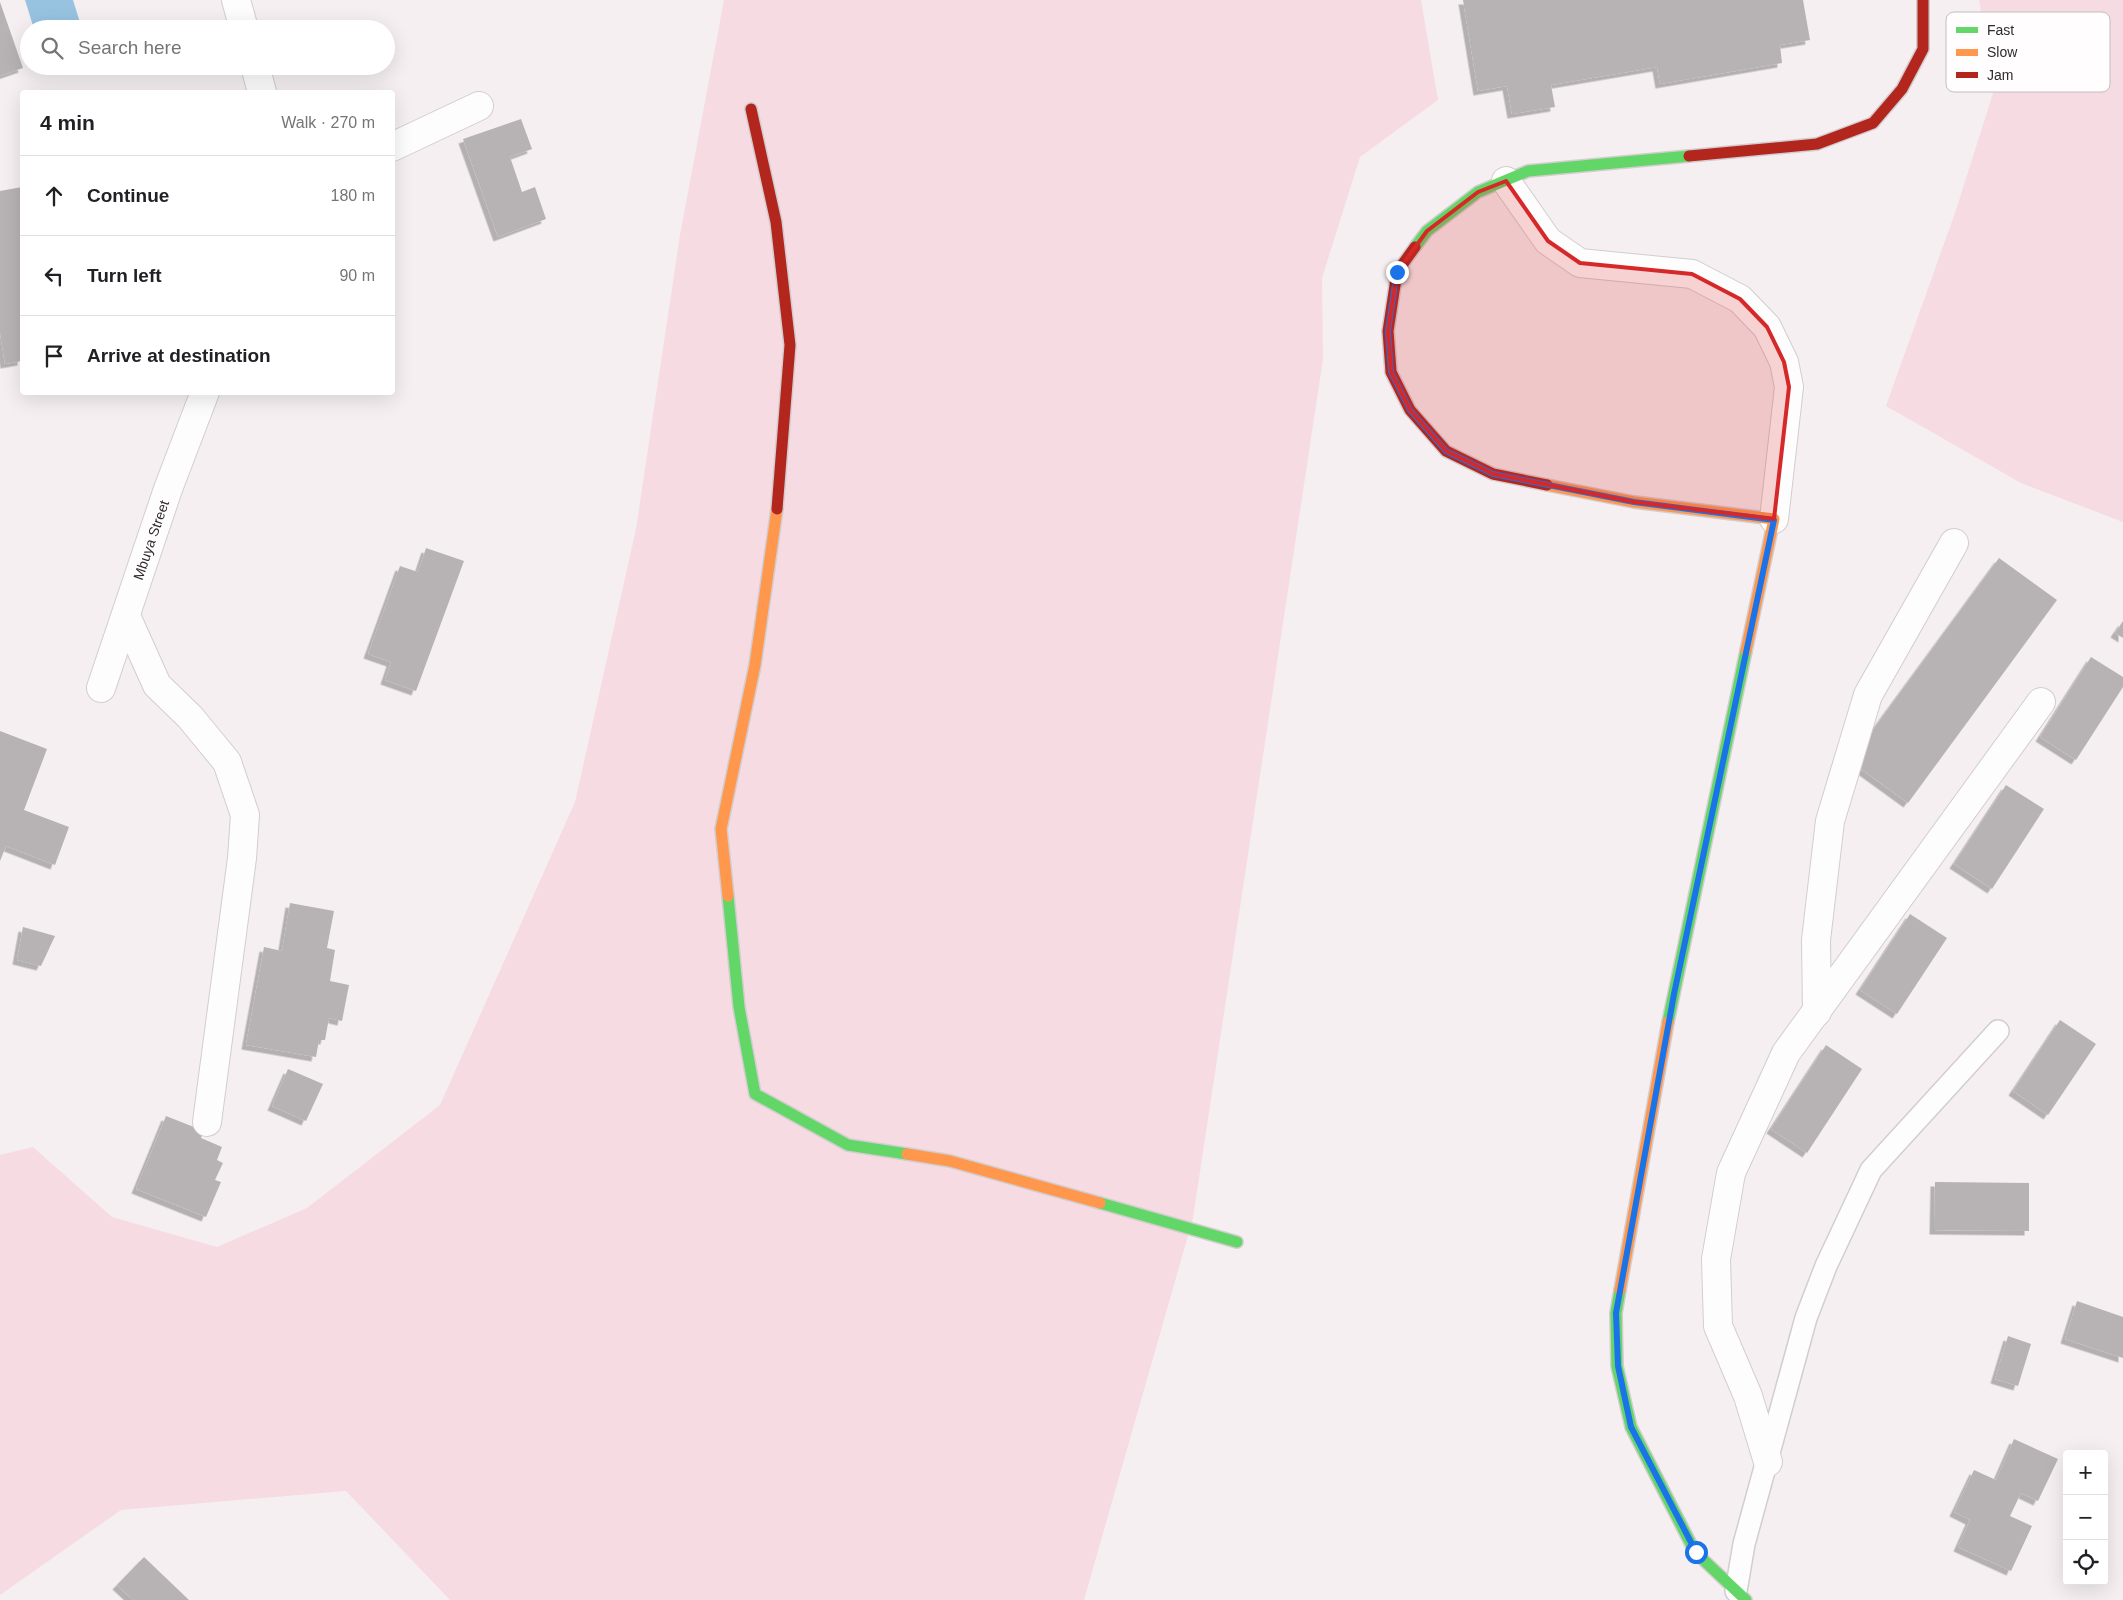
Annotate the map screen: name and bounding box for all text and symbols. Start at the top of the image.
legend [1946,12,2110,92]
search box [20,20,395,75]
text: Fast [1987,22,2014,38]
icon: search [38,34,66,62]
text: Search here [78,37,182,58]
text: Slow [1987,44,2018,60]
text: Jam [1987,67,2013,83]
text: 4 min [40,111,95,134]
text: Walk · 270 m [281,114,375,131]
icon: ahead [40,182,68,210]
text: Continue [87,185,169,206]
text: 180 m [331,187,375,204]
route end [1386,261,1409,284]
icon: left [40,262,68,290]
text: Turn left [87,265,162,286]
text: 90 m [339,267,375,284]
icon: arrive [40,342,68,370]
text: Arrive at destination [87,345,271,366]
street label: Mbuya Street [130,498,172,582]
map controls [2063,1450,2108,1585]
button: + [2063,1450,2108,1495]
button: − [2063,1495,2108,1540]
button: locate [2063,1540,2108,1585]
route start [1685,1541,1708,1564]

